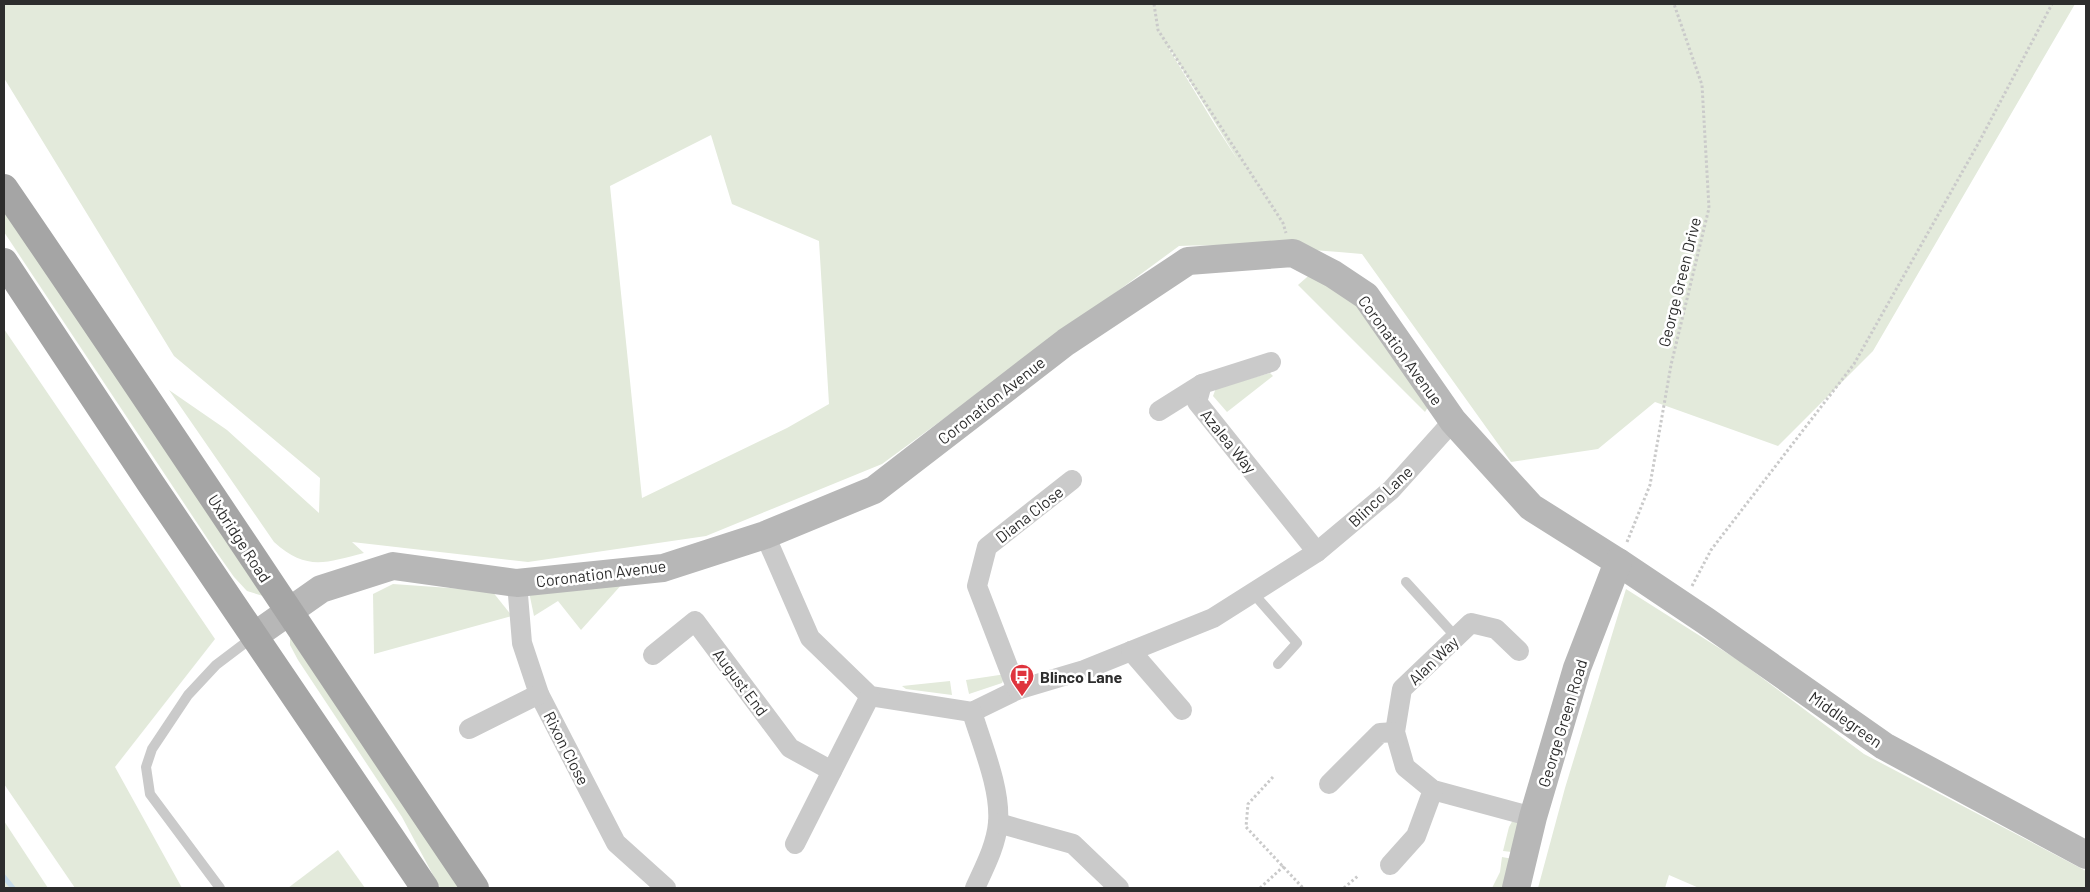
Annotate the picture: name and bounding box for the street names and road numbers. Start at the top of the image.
street label: George Green Drive [1654,215,1704,349]
street label: Coronation Avenue [1355,291,1447,409]
street label: Coronation Avenue [934,352,1048,448]
street label: Azalea Way [1197,405,1261,477]
street label: Blinco Lane [1344,461,1416,531]
street label: Diana Close [991,482,1067,546]
street label: Uxbridge Road [205,490,275,586]
street label: Coronation Avenue [535,556,667,590]
street label: Alan Way [1404,631,1462,688]
street label: August End [710,645,772,719]
street label: George Green Road [1534,657,1590,789]
street label: Middlegreen [1806,687,1886,751]
street label: Rixon Close [540,708,594,788]

